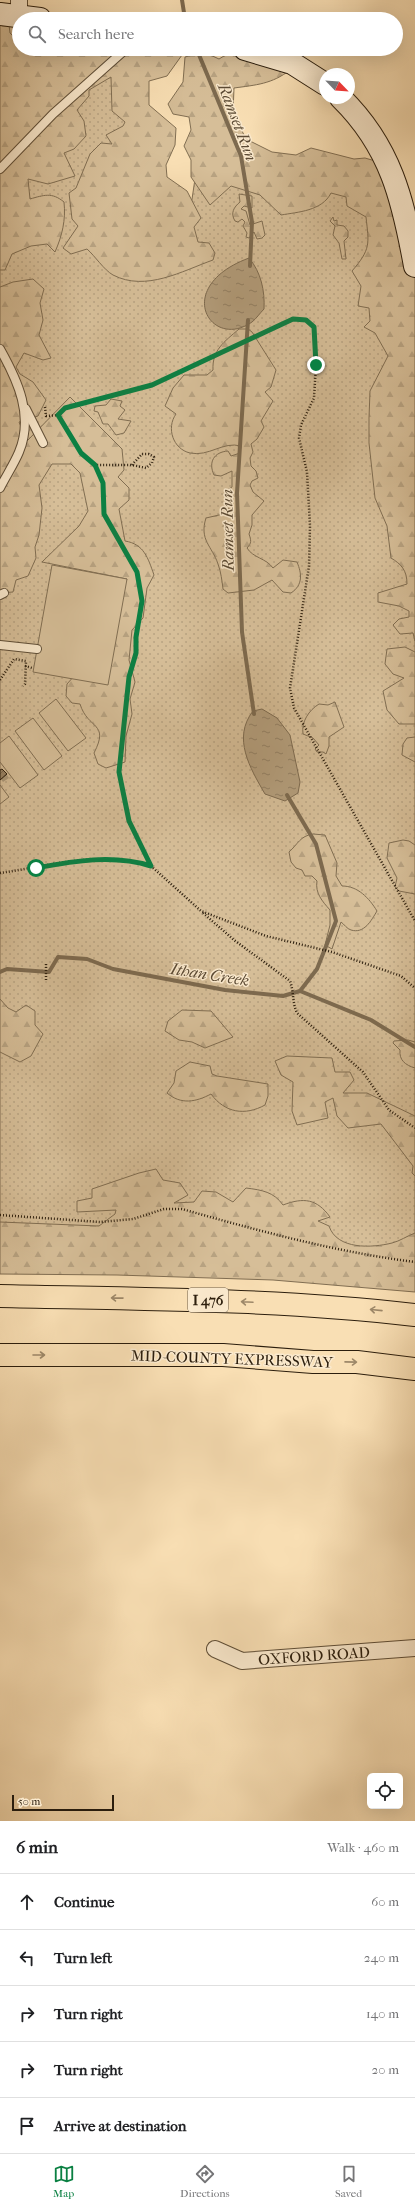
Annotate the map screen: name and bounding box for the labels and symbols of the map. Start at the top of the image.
north arrow [319,68,355,104]
water label: Ramset Run [214,80,261,164]
route end [307,356,325,374]
water label: Ramset Run [217,489,238,572]
route start [27,859,45,877]
water label: Ithan Creek [168,959,251,990]
road number: I 476 [188,1288,228,1312]
one-way arrow [111,1294,124,1302]
one-way arrow [241,1298,254,1305]
one-way arrow [370,1307,383,1314]
street label: MID-COUNTY EXPRESSWAY [131,1346,334,1372]
one-way arrow [32,1351,45,1359]
one-way arrow [344,1358,357,1366]
street label: OXFORD ROAD [258,1643,370,1669]
scale bar [12,1793,114,1812]

